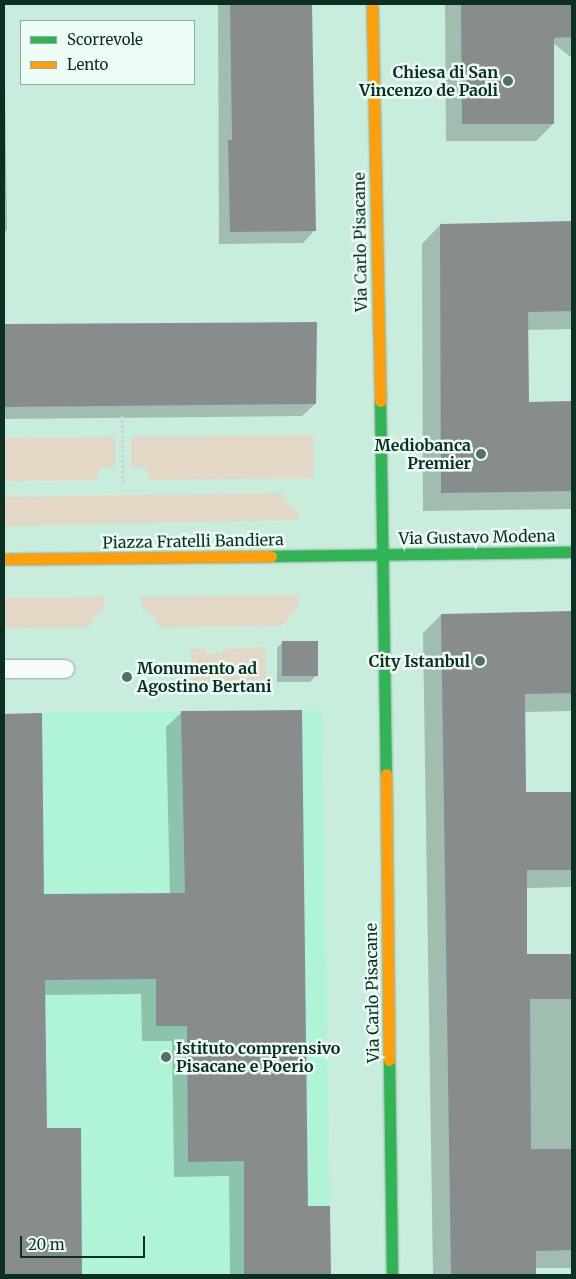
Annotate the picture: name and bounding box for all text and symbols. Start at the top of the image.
legend [20,20,195,85]
text: Scorrevole [67,30,143,49]
text: Lento [67,55,108,74]
place label: Chiesa di San Vincenzo de Paoli [359,62,498,100]
marker: Chiesa di San Vincenzo de Paoli [502,75,514,87]
street label: Via Carlo Pisacane [349,172,371,312]
place label: Mediobanca Premier [374,435,471,473]
marker: Mediobanca Premier [475,448,487,460]
street label: Via Gustavo Modena [398,526,556,548]
street label: Piazza Fratelli Bandiera [102,530,284,552]
place label: City Istanbul [369,651,470,671]
marker: City Istanbul [474,655,486,667]
place label: Monumento ad Agostino Bertani [137,658,271,696]
marker: Monumento ad Agostino Bertani [121,671,133,683]
street label: Via Carlo Pisacane [361,923,383,1063]
place label: Istituto comprensivo Pisacane e Poerio [176,1038,340,1076]
marker: Istituto comprensivo Pisacane e Poerio [160,1051,172,1063]
scale bar [22,1226,148,1258]
text: 20 m [28,1235,65,1254]

